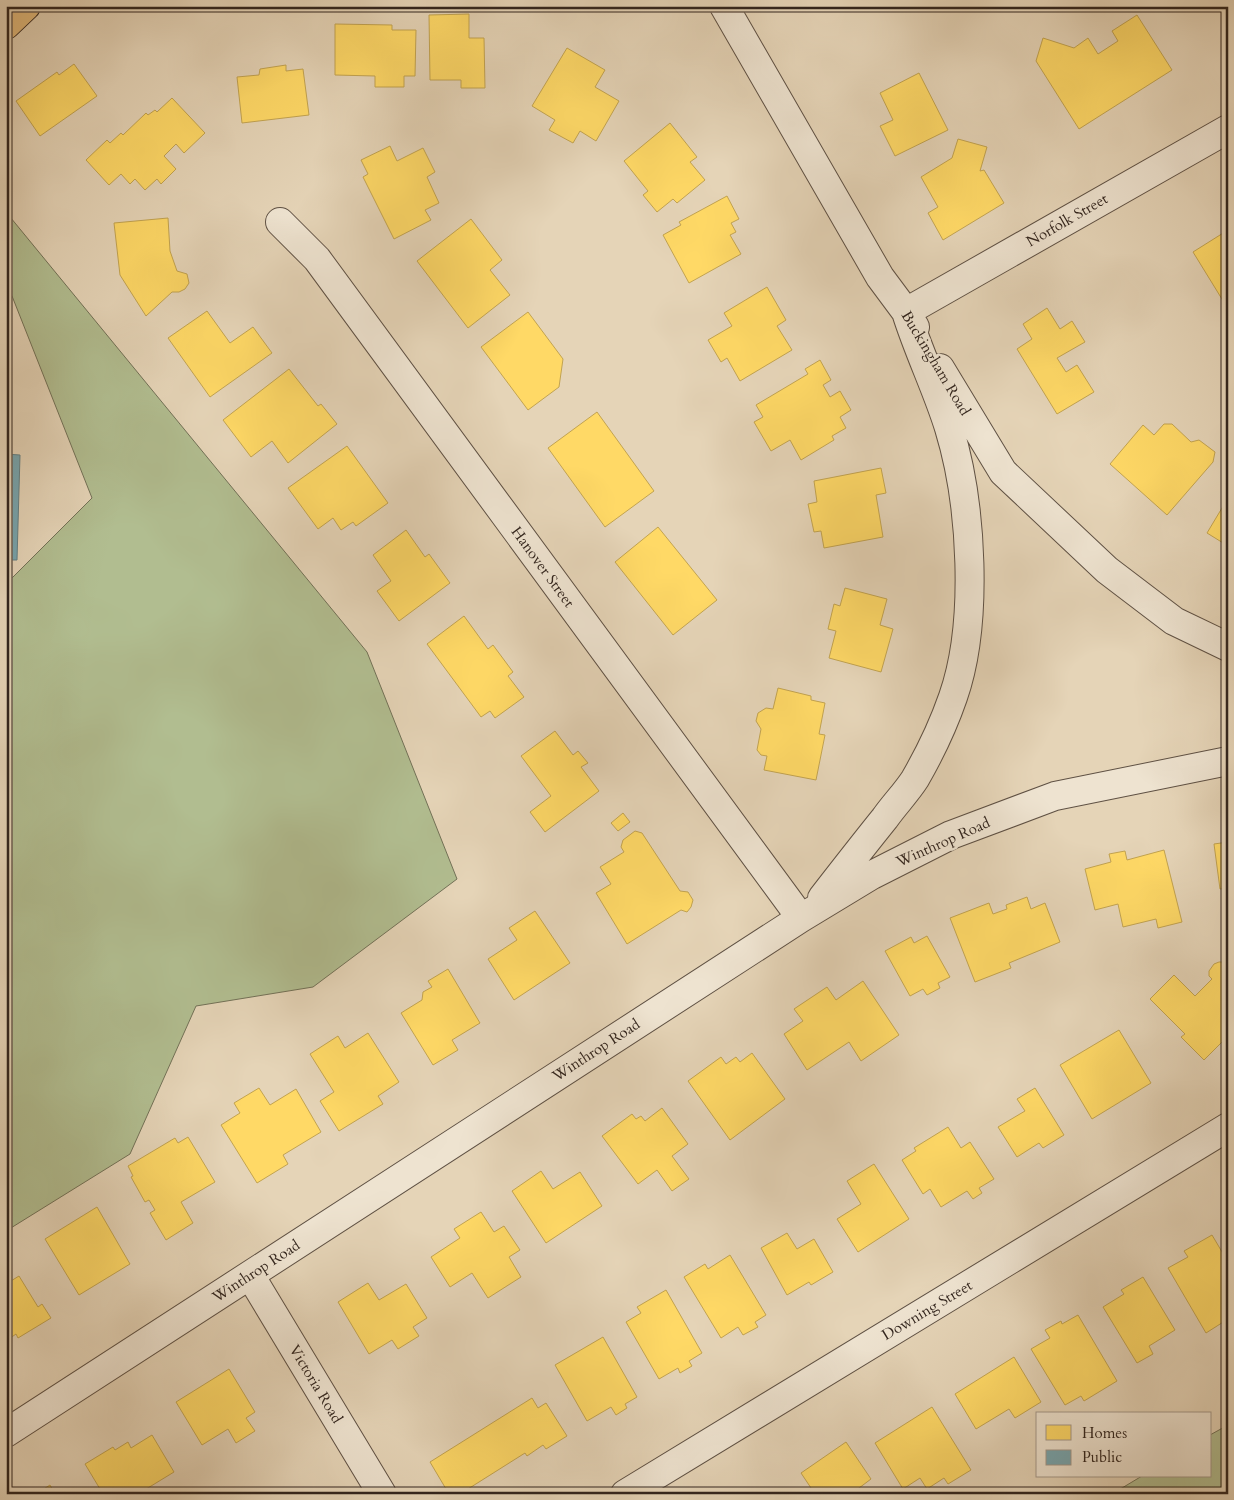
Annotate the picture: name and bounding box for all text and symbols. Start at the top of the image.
street label: Norfolk Street [1023,188,1112,251]
street label: Buckingham Road [897,307,975,419]
street label: Hanover Street [507,522,579,612]
street label: Winthrop Road [892,812,993,872]
street label: Winthrop Road [547,1014,644,1086]
street label: Winthrop Road [207,1235,304,1307]
street label: Downing Street [878,1275,976,1345]
street label: Victoria Road [285,1341,347,1427]
legend [1036,1412,1212,1478]
text: Homes [1082,1423,1127,1443]
text: Public [1082,1447,1122,1467]

